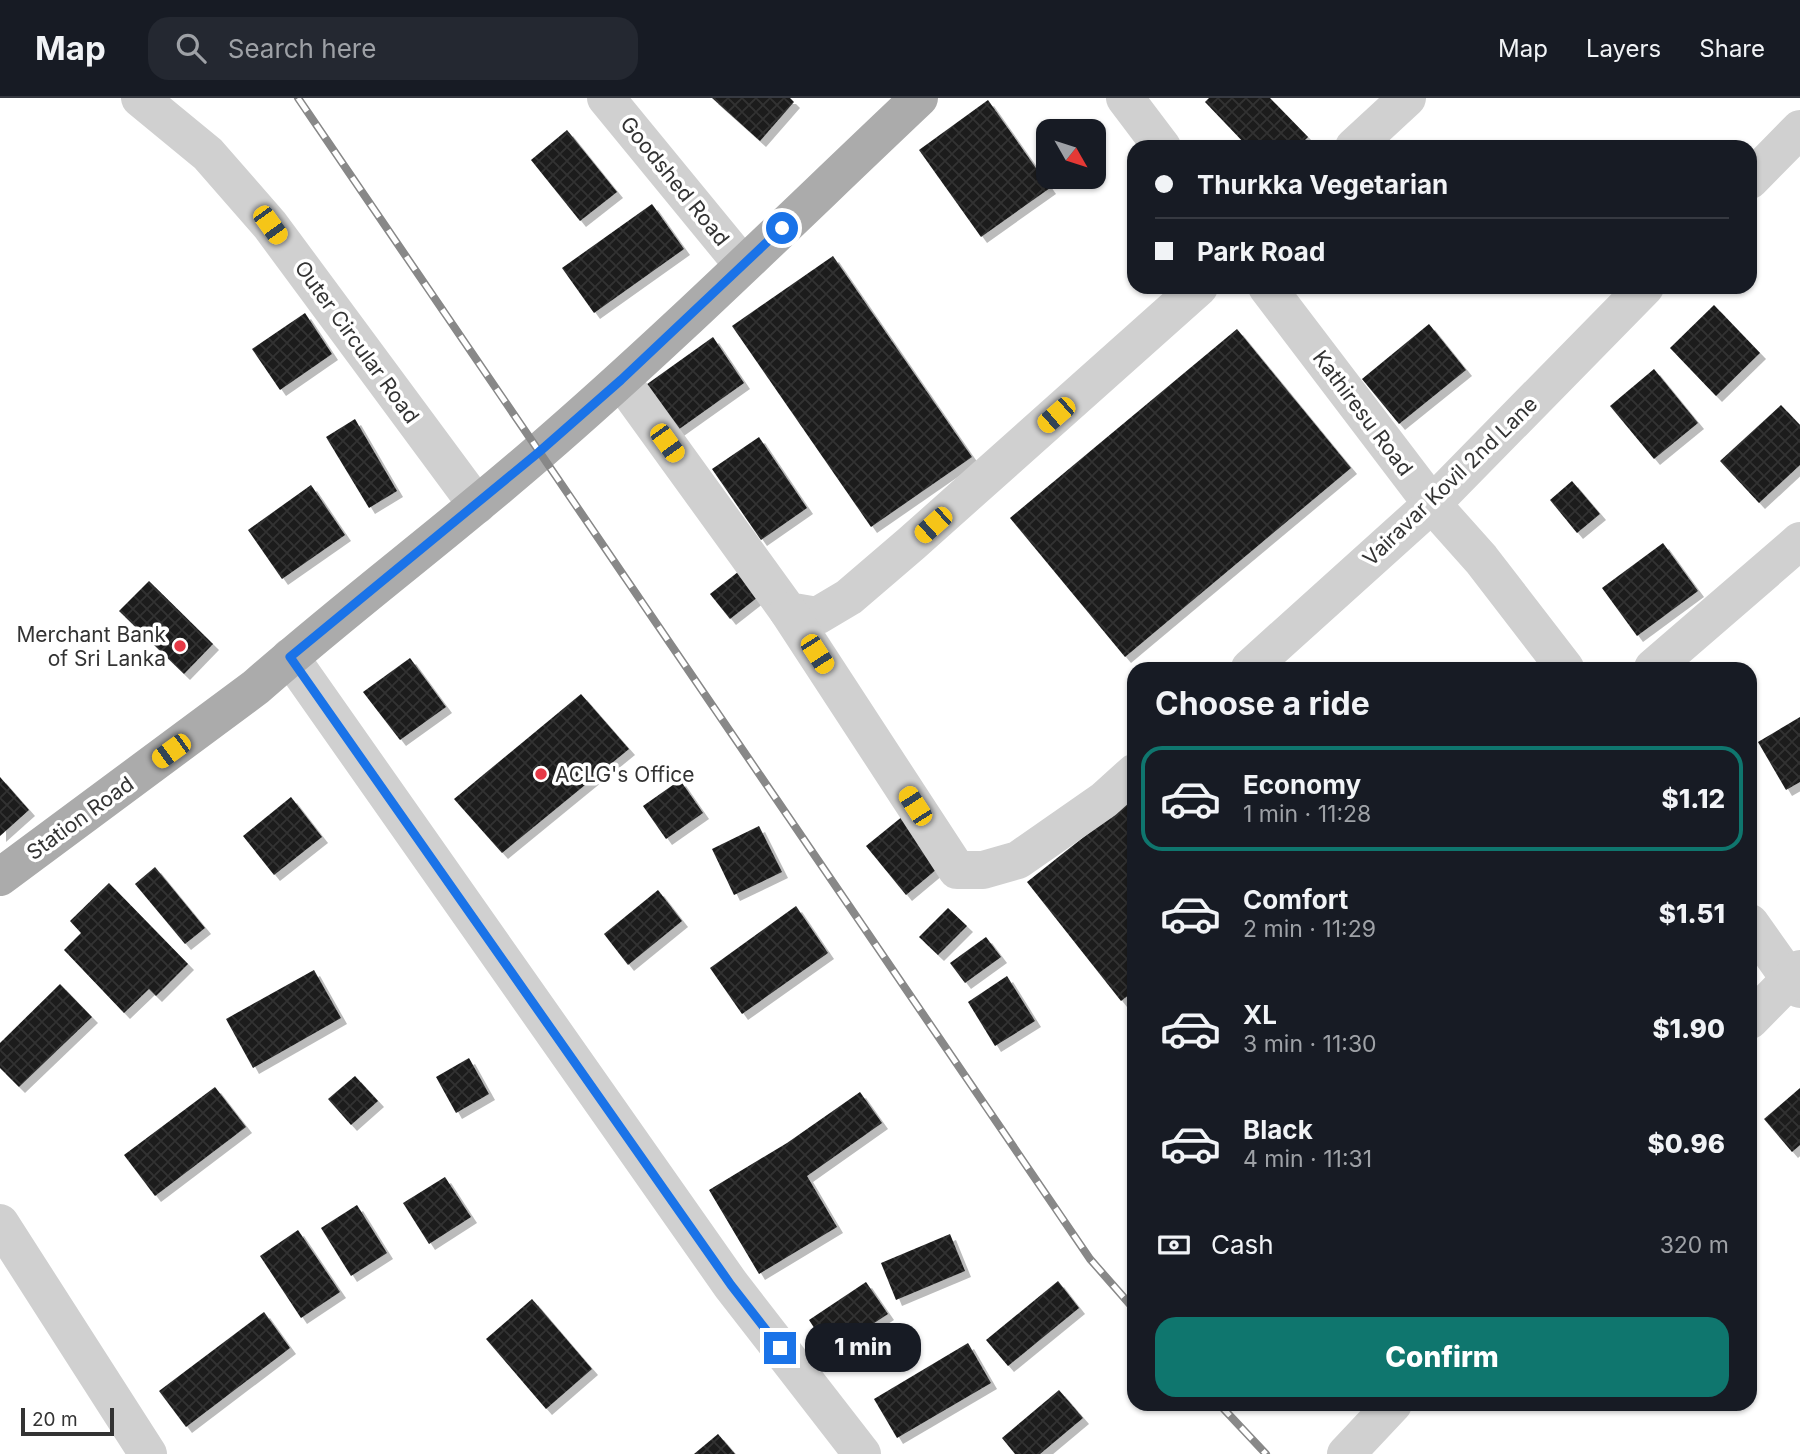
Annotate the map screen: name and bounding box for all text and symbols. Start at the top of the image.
search box [148,17,638,80]
text: Map [35,28,106,68]
icon: search [172,29,210,67]
text: Search here [228,33,376,64]
text: Map [1498,34,1548,63]
text: Layers [1586,34,1661,63]
text: Share [1699,34,1765,63]
street label: Goodshed Road [615,111,735,251]
north arrow [1036,119,1106,189]
map controls [1036,119,1106,189]
text: Thurkka Vegetarian [1197,169,1448,200]
car [250,202,291,248]
route start [766,212,798,244]
text: Park Road [1197,236,1325,267]
street label: Outer Circular Road [290,256,424,428]
street label: Kathiresu Road [1308,346,1418,480]
street label: Vairavar Kovil 2nd Lane [1358,391,1542,571]
car [1034,393,1079,437]
car [647,420,688,466]
car [911,503,956,547]
place label: Merchant Bank of Sri Lanka [16,622,166,671]
car [797,631,838,677]
marker: Merchant Bank of Sri Lanka [172,638,188,654]
text: Choose a ride [1155,684,1370,723]
car [148,730,195,772]
place label: ACLG's Office [555,762,694,787]
marker: ACLG's Office [533,766,549,782]
icon: car [1159,767,1222,830]
text: Economy [1243,769,1361,800]
street label: Station Road [22,771,138,865]
car [895,783,936,829]
text: $1.12 [1662,783,1725,814]
text: 1 min · 11:28 [1243,800,1371,828]
icon: car [1159,882,1222,945]
text: Comfort [1243,884,1348,915]
text: $1.51 [1659,898,1725,929]
text: 2 min · 11:29 [1243,915,1376,943]
icon: car [1159,997,1222,1060]
text: XL [1243,999,1277,1030]
text: $1.90 [1652,1013,1725,1044]
text: 3 min · 11:30 [1243,1030,1377,1058]
icon: car [1159,1112,1222,1175]
text: Black [1243,1114,1313,1145]
text: $0.96 [1647,1128,1725,1159]
text: 4 min · 11:31 [1243,1145,1372,1173]
icon: cash [1155,1226,1193,1264]
text: Cash [1211,1229,1274,1260]
text: 320 m [1660,1231,1729,1259]
button: Confirm [1155,1317,1729,1397]
callout: 1 min [804,1324,920,1372]
route end [764,1332,796,1364]
text: 1 min [834,1333,892,1361]
scale bar [21,1405,114,1437]
text: 20 m [32,1408,78,1431]

